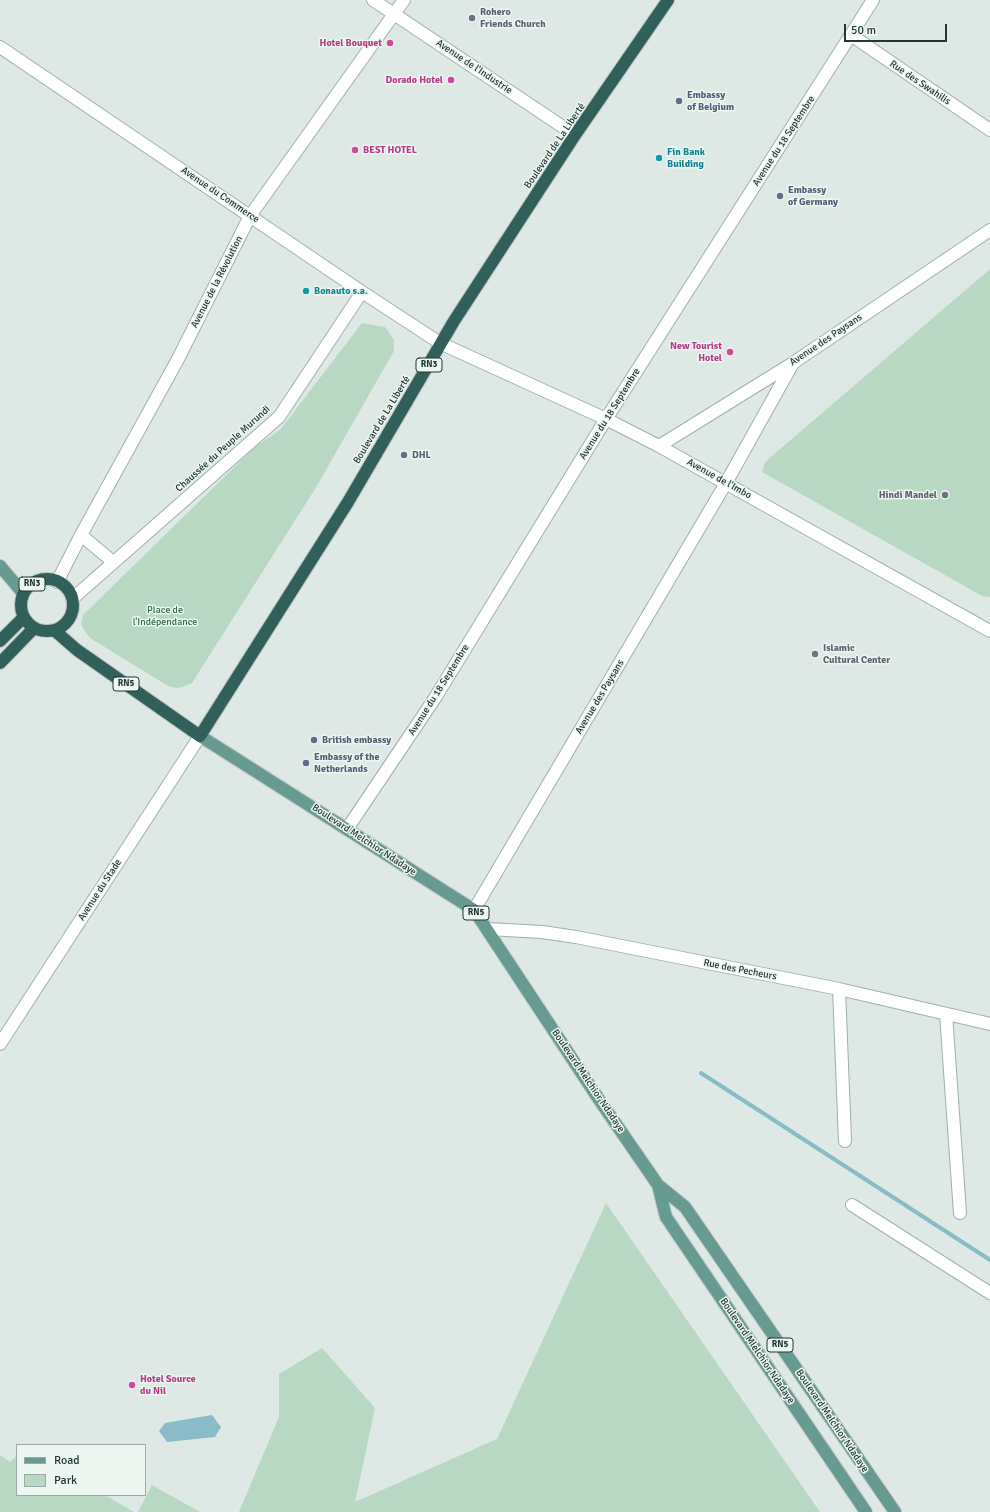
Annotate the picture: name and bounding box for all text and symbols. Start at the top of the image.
place label: Rohero Friends Church [480,6,546,30]
marker: Rohero Friends Church [467,13,477,23]
scale bar [846,16,949,42]
text: 50 m [851,23,876,38]
place label: Hotel Bouquet [320,37,382,49]
street label: Avenue de l'Industrie [434,37,514,97]
marker: Hotel Bouquet [385,38,395,48]
street label: Rue des Swahilis [887,58,953,108]
place label: Dorado Hotel [385,74,443,86]
marker: Dorado Hotel [446,75,456,85]
place label: Embassy of Belgium [687,89,734,112]
street label: Avenue du 18 Septembre [750,94,818,188]
marker: Embassy of Belgium [674,96,684,106]
street label: Boulevard de La Liberté [522,101,588,191]
place label: BEST HOTEL [363,144,417,156]
marker: BEST HOTEL [350,145,360,155]
place label: Fin Bank Building [667,146,705,170]
marker: Fin Bank Building [654,153,664,163]
street label: Avenue du Commerce [179,164,261,226]
place label: Embassy of Germany [788,184,838,208]
marker: Embassy of Germany [775,191,785,201]
street label: Avenue de la Révolution [189,234,245,330]
place label: Bonauto s.a. [314,285,368,297]
marker: Bonauto s.a. [301,286,311,296]
street label: Avenue des Paysans [788,311,864,369]
place label: New Tourist Hotel [670,340,722,364]
marker: New Tourist Hotel [725,347,735,357]
road number: RN3 [416,358,442,372]
street label: Avenue du 18 Septembre [577,366,643,462]
street label: Boulevard de La Liberté [351,374,413,466]
street label: Chaussée du Peuple Murundi [173,403,273,495]
place label: DHL [412,449,431,461]
marker: DHL [399,450,409,460]
street label: Avenue de l'Imbo [685,456,753,502]
place label: Hindi Mandel [879,489,937,501]
marker: Hindi Mandel [940,490,950,500]
road number: RN3 [19,577,45,591]
park label: Place de l'Indépendance [133,604,197,628]
street label: Avenue du 18 Septembre [406,642,472,738]
place label: Islamic Cultural Center [823,642,890,666]
marker: Islamic Cultural Center [810,649,820,659]
street label: Avenue des Paysans [573,658,627,736]
road number: RN5 [113,677,139,691]
place label: British embassy [322,734,391,746]
marker: British embassy [309,735,319,745]
place label: Embassy of the Netherlands [314,751,379,774]
marker: Embassy of the Netherlands [301,758,311,768]
street label: Boulevard Melchior Ndadaye [310,802,418,878]
street label: Avenue du Stade [76,857,124,923]
road number: RN5 [463,906,489,920]
street label: Rue des Pecheurs [702,957,778,983]
street label: Boulevard Melchior Ndadaye [549,1027,627,1135]
street label: Boulevard Mlelchior Ndadaye [717,1296,797,1406]
road number: RN5 [767,1338,793,1352]
street label: Boulevard Melchior Ndadaye [793,1367,871,1475]
place label: Hotel Source du Nil [140,1373,196,1396]
marker: Hotel Source du Nil [127,1380,137,1390]
legend [16,1444,146,1496]
text: Road [54,1453,80,1468]
text: Park [54,1473,77,1488]

